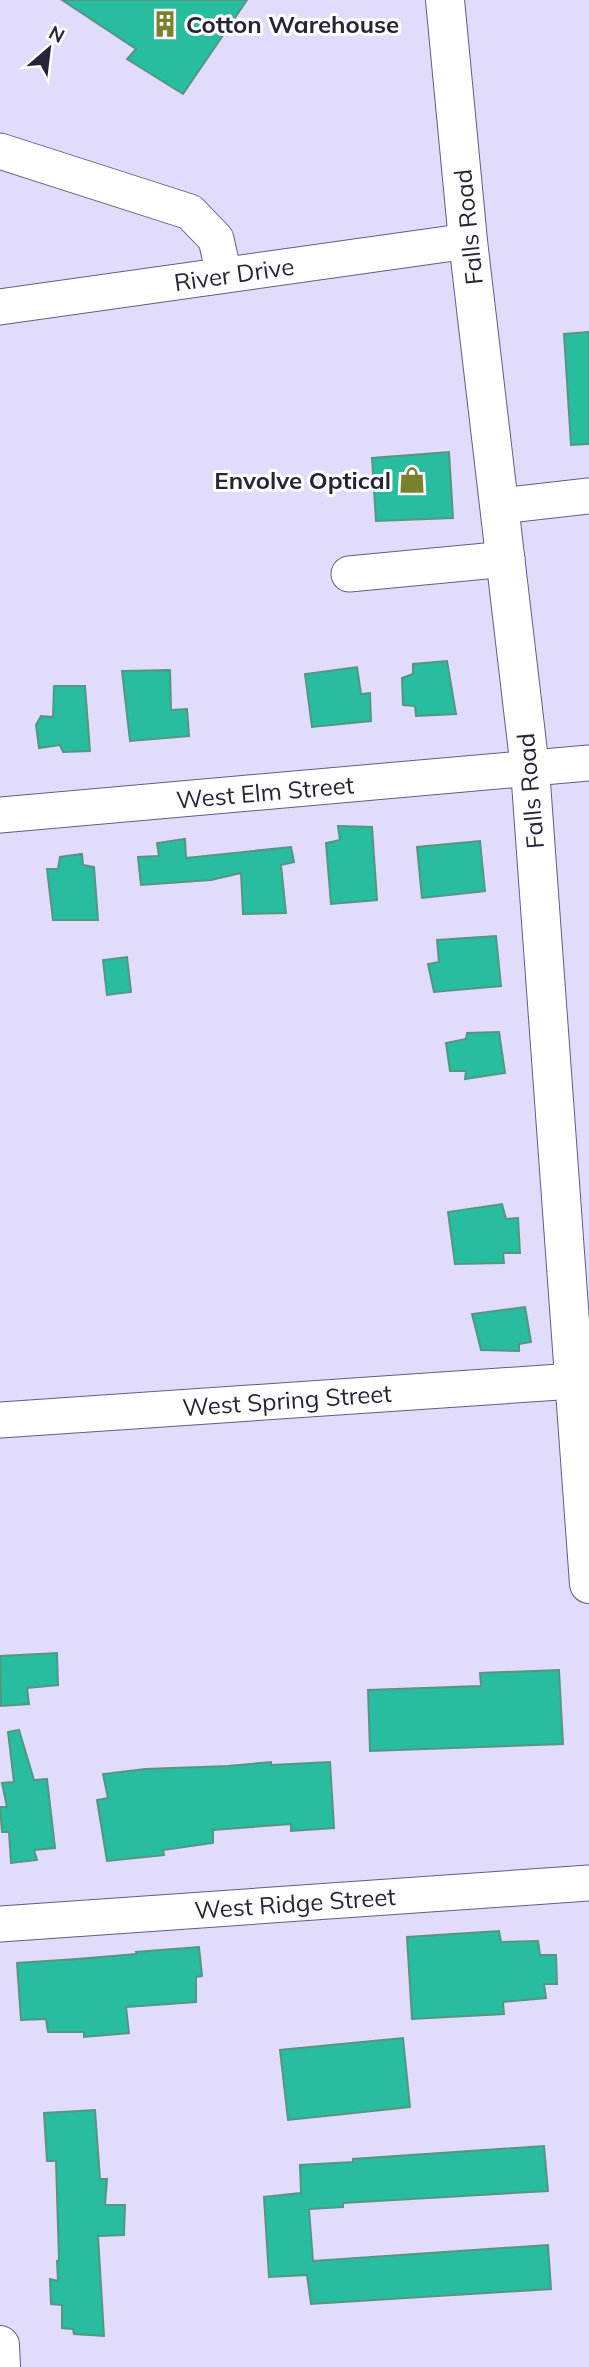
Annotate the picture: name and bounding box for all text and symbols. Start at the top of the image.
building icon: Cotton Warehouse [150,9,180,39]
place label: Cotton Warehouse [186,9,399,39]
north arrow [14,14,84,84]
text: N [45,20,69,48]
street label: Falls Road [447,168,489,286]
street label: River Drive [172,251,296,297]
place label: Envolve Optical [214,465,391,495]
shop icon: Envolve Optical [397,465,427,495]
street label: Falls Road [510,732,550,850]
street label: West Elm Street [175,769,355,815]
street label: West Spring Street [181,1378,393,1422]
street label: West Ridge Street [193,1881,397,1925]

